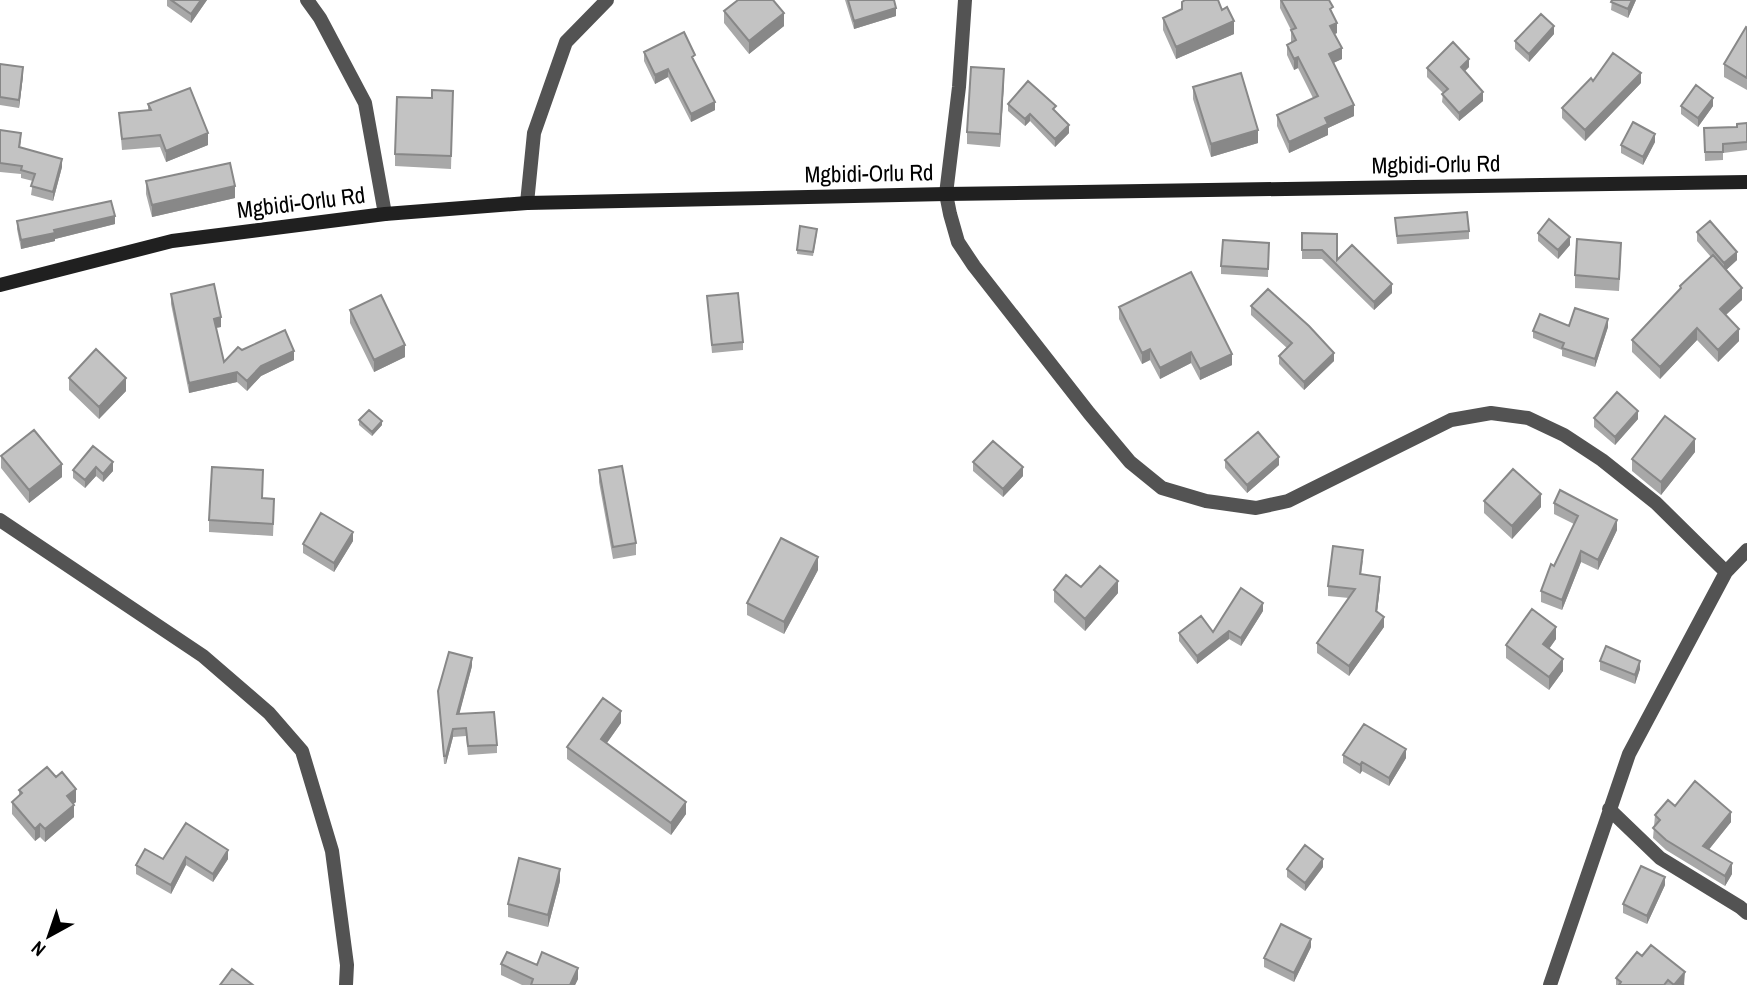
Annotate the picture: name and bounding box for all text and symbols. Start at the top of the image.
street label: Mgbidi-Orlu Rd [1371,147,1501,181]
street label: Mgbidi-Orlu Rd [804,156,934,190]
street label: Mgbidi-Orlu Rd [235,179,367,225]
north arrow [14,901,84,971]
text: N [25,935,51,963]

